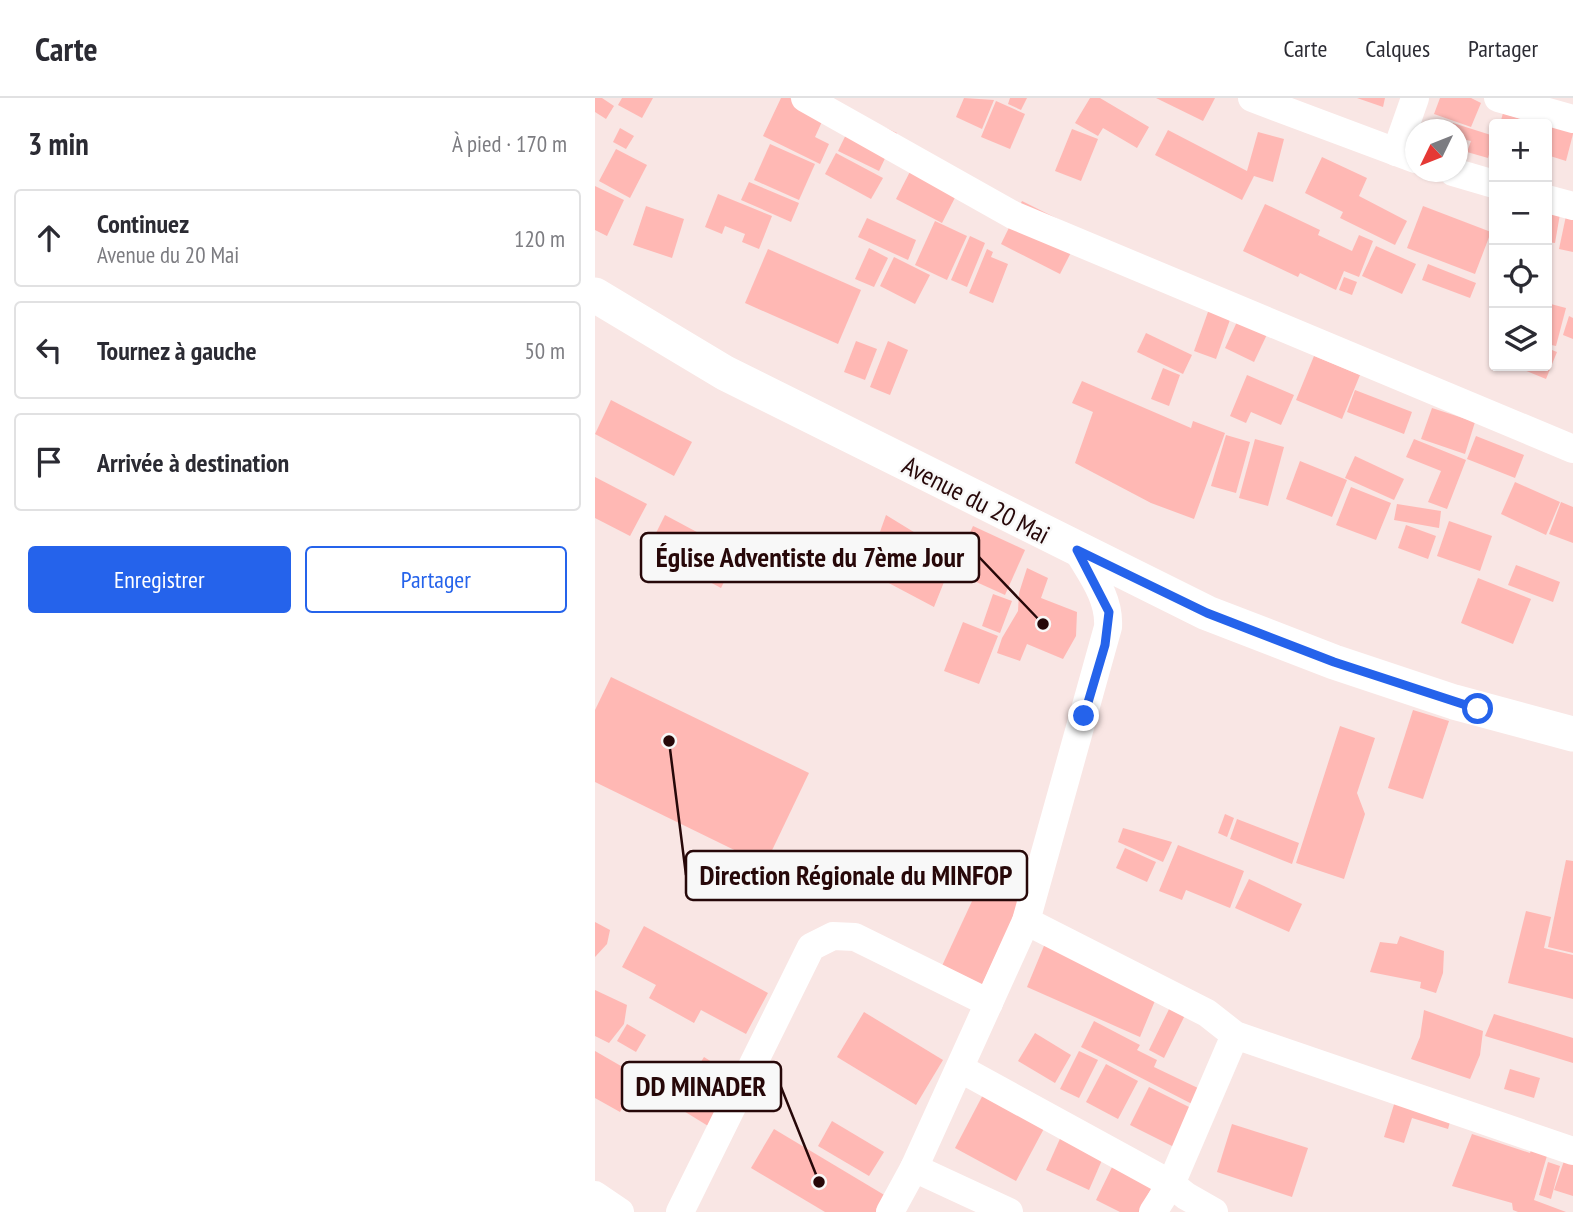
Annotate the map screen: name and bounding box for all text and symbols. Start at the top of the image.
text: Carte [35,27,98,70]
text: Carte [1284,33,1327,64]
text: Calques [1365,33,1430,64]
text: Partager [1468,33,1538,64]
north arrow [1405,119,1468,182]
map controls [1489,119,1552,371]
button: + [1489,119,1552,182]
text: 3 min [28,124,89,163]
text: À pied · 170 m [452,129,567,158]
button: − [1489,182,1552,245]
text: Continuez [97,207,189,240]
icon: ahead [30,219,68,257]
text: 120 m [514,224,565,253]
text: Avenue du 20 Mai [97,240,239,269]
button: locate [1489,245,1552,308]
button: layers [1489,308,1552,371]
icon: left [30,331,68,369]
text: Tournez à gauche [97,334,257,367]
text: 50 m [524,336,565,365]
icon: arrive [30,443,68,481]
text: Arrivée à destination [97,446,289,479]
street label: Avenue du 20 Mai [897,448,1055,551]
callout: Église Adventiste du 7ème Jour [641,533,979,582]
text: Église Adventiste du 7ème Jour [656,538,965,575]
button: Enregistrer [28,546,291,613]
button: Partager [305,546,567,613]
route start [1462,693,1493,724]
route end [1068,700,1099,731]
callout: Direction Régionale du MINFOP [686,851,1027,900]
text: Direction Régionale du MINFOP [700,856,1012,893]
callout: DD MINADER [622,1062,781,1111]
text: DD MINADER [636,1067,766,1104]

